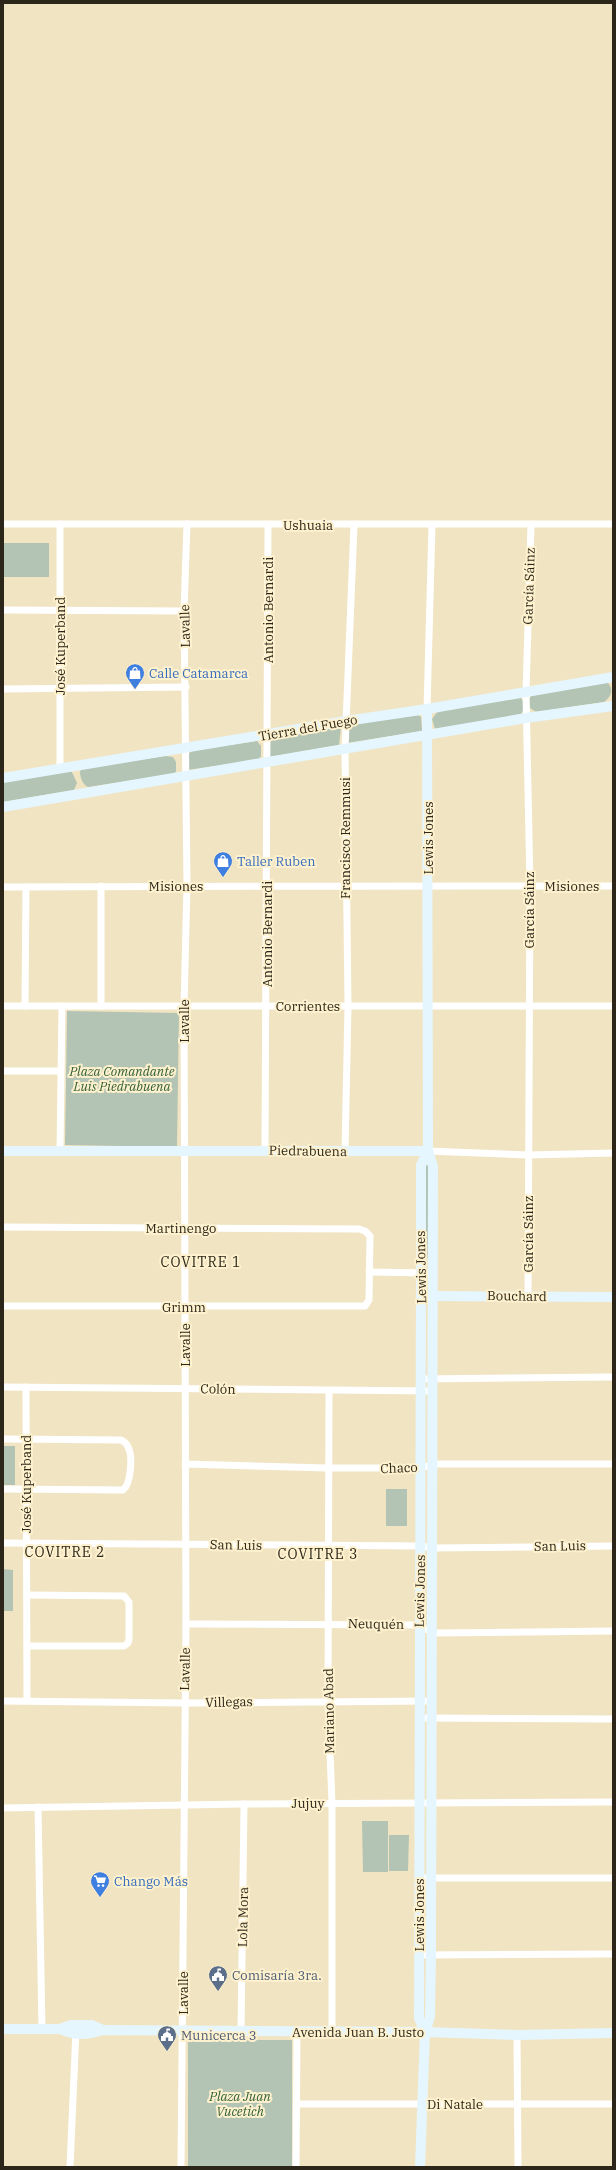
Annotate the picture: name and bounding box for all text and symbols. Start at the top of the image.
street label: Ushuaia [283,517,333,534]
street label: García Sáinz [519,547,539,625]
street label: Antonio Bernardi [260,557,277,663]
street label: José Kuperband [52,597,69,695]
street label: Lavalle [176,604,194,648]
shop icon: Calle Catamarca [124,662,146,690]
place label: Calle Catamarca [149,665,248,682]
street label: Tierra del Fuego [257,711,359,745]
street label: Francisco Remmusi [337,777,354,899]
street label: Lewis Jones [420,801,437,875]
shop icon: Taller Ruben [212,850,234,878]
place label: Taller Ruben [237,853,316,870]
street label: García Sáinz [521,871,538,949]
street label: Misiones [149,878,203,895]
street label: Misiones [545,878,599,895]
street label: Antonio Bernardi [259,881,276,987]
street label: Corrientes [276,998,340,1015]
street label: Lavalle [176,999,193,1043]
park label: Plaza Comandante Luis Piedrabuena [68,1063,175,1095]
street label: Piedrabuena [269,1142,347,1160]
street label: García Sáinz [520,1195,537,1273]
street label: Martinengo [146,1220,216,1237]
street label: Lewis Jones [412,1230,430,1304]
district label: COVITRE 1 [161,1253,241,1271]
street label: Bouchard [487,1287,547,1305]
street label: Grimm [162,1299,206,1316]
street label: Lavalle [177,1323,194,1367]
street label: Colón [200,1380,236,1398]
street label: José Kuperband [18,1435,35,1533]
street label: Chaco [380,1459,418,1477]
street label: San Luis [210,1536,262,1554]
street label: San Luis [534,1537,586,1555]
district label: COVITRE 2 [25,1543,105,1561]
district label: COVITRE 3 [278,1545,358,1563]
street label: Lewis Jones [411,1554,429,1628]
street label: Neuquén [348,1615,404,1633]
street label: Lavalle [176,1647,194,1691]
street label: Mariano Abad [320,1668,338,1754]
street label: Villegas [205,1693,253,1711]
street label: Jujuy [292,1795,324,1812]
supermarket icon: Chango Más [89,1870,111,1898]
place label: Chango Más [114,1873,188,1890]
street label: Lewis Jones [411,1878,428,1952]
street label: Lola Mora [234,1887,252,1947]
public building icon: Comisaría 3ra. [207,1964,229,1992]
place label: Comisaría 3ra. [232,1967,322,1984]
street label: Lavalle [175,1971,192,2015]
public building icon: Municerca 3 [156,2024,178,2052]
street label: Avenida Juan B. Justo [292,2024,424,2041]
place label: Municerca 3 [181,2027,257,2044]
park label: Plaza Juan Vucetich [208,2088,271,2120]
street label: Di Natale [427,2096,483,2113]

